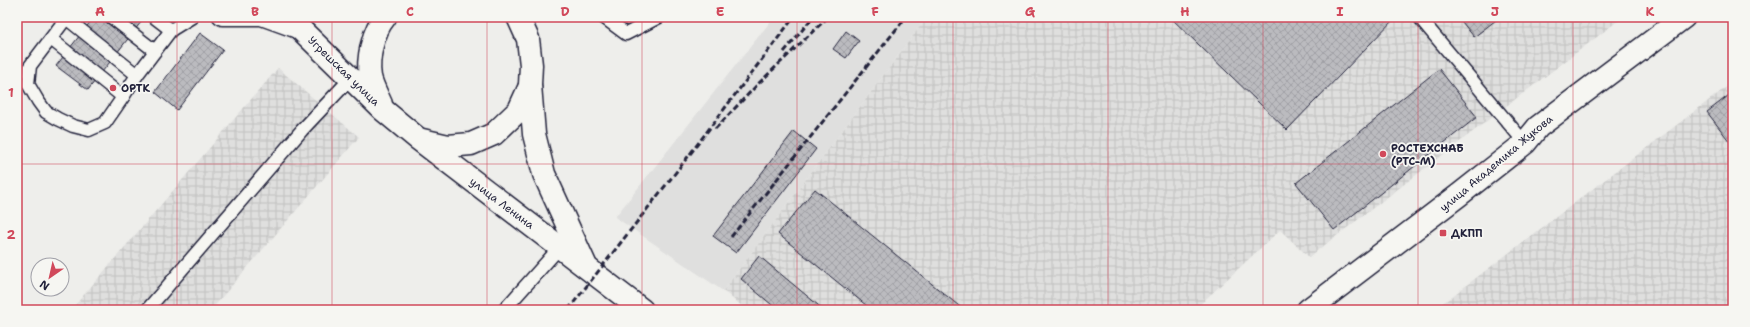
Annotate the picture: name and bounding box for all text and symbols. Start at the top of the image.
text: A [95,3,105,20]
text: B [251,3,259,20]
text: C [406,3,414,20]
text: D [560,3,570,20]
text: E [716,3,725,20]
text: F [871,3,879,20]
text: G [1025,3,1036,20]
text: H [1180,3,1190,20]
text: I [1336,3,1344,20]
text: J [1491,3,1499,20]
text: K [1646,3,1655,20]
street label: Угрешская улица [305,33,383,110]
place label: ОРТК [121,81,150,96]
marker: ОРТК [108,83,118,93]
text: 1 [8,84,14,101]
street label: улица Академика Жукова [1437,112,1556,215]
place label: РОСТЕХСНАБ (РТС-М) [1391,141,1464,169]
marker: РОСТЕХСНАБ (РТС-М) [1378,149,1388,159]
street label: улица Ленина [466,174,537,233]
text: 2 [6,226,16,243]
place label: ДКПП [1451,226,1483,241]
marker: ДКПП [1438,228,1448,238]
north arrow [30,257,70,297]
text: N [37,276,52,294]

